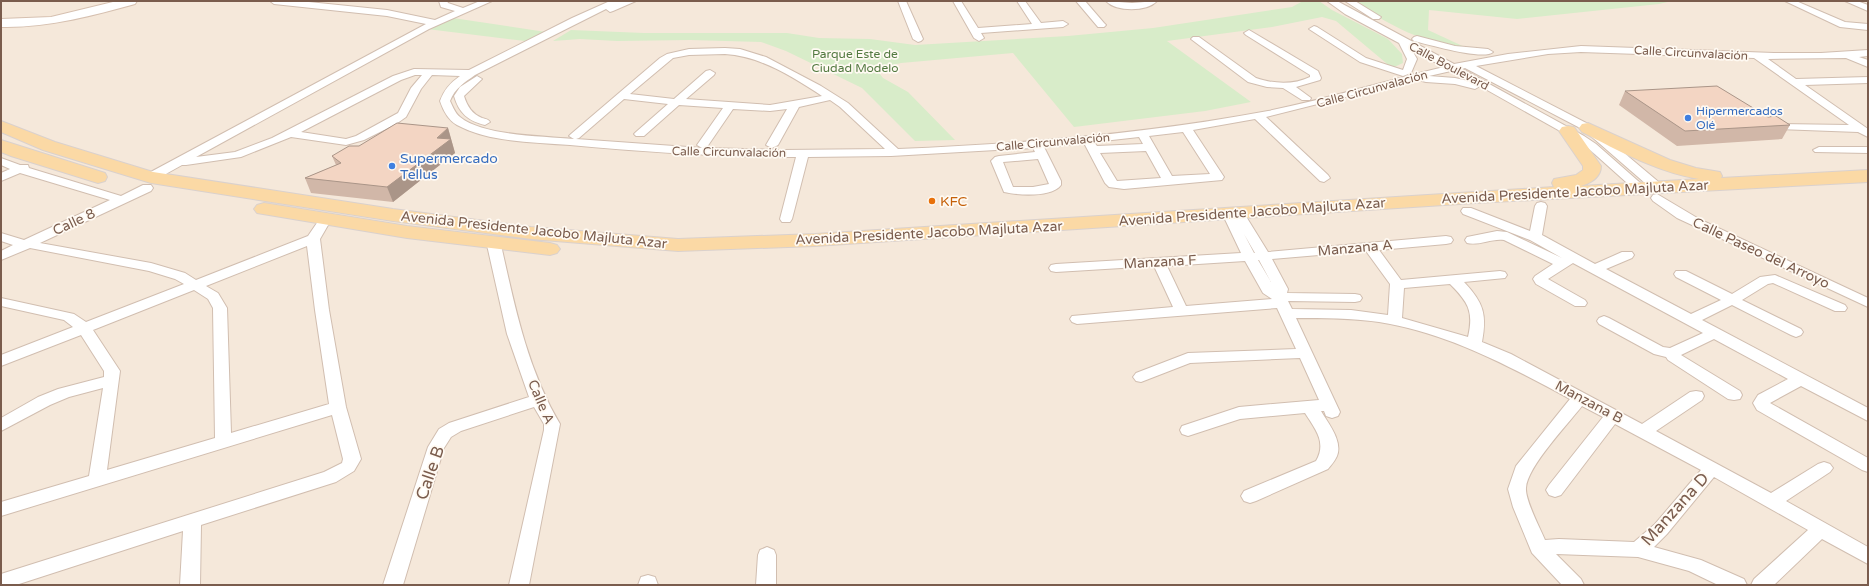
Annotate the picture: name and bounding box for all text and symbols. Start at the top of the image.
street label: Calle Boulevard [1407,39,1491,93]
street label: Calle Circunvalación [1634,43,1748,63]
park label: Parque Este de Ciudad Modelo [811,47,899,75]
street label: Calle Circunvalación [1315,67,1429,111]
place label: Hipermercados Olé [1696,104,1783,132]
marker: Hipermercados Olé [1683,113,1693,123]
street label: Calle Circunvalación [995,130,1111,154]
street label: Calle Circunvalación [672,144,786,160]
place label: Supermercado Tellus [400,150,498,183]
marker: Supermercado Tellus [387,161,397,171]
street label: Avenida Presidente Jacobo Majluta Azar [1441,176,1710,207]
place label: KFC [940,193,968,210]
street label: Avenida Presidente Jacobo Majluta Azar [1118,194,1387,230]
marker: KFC [927,196,937,206]
street label: Calle 8 [50,205,98,239]
street label: Avenida Presidente Jacobo Majluta Azar [400,208,669,253]
street label: Calle Paseo del Arroyo [1690,214,1832,292]
street label: Avenida Presidente Jacobo Majluta Azar [795,217,1064,248]
street label: Manzana A [1317,236,1393,260]
street label: Manzana F [1123,252,1198,272]
street label: Calle A [524,377,558,427]
street label: Manzana B [1552,377,1626,427]
street label: Calle B [411,443,449,503]
street label: Manzana D [1637,468,1713,550]

